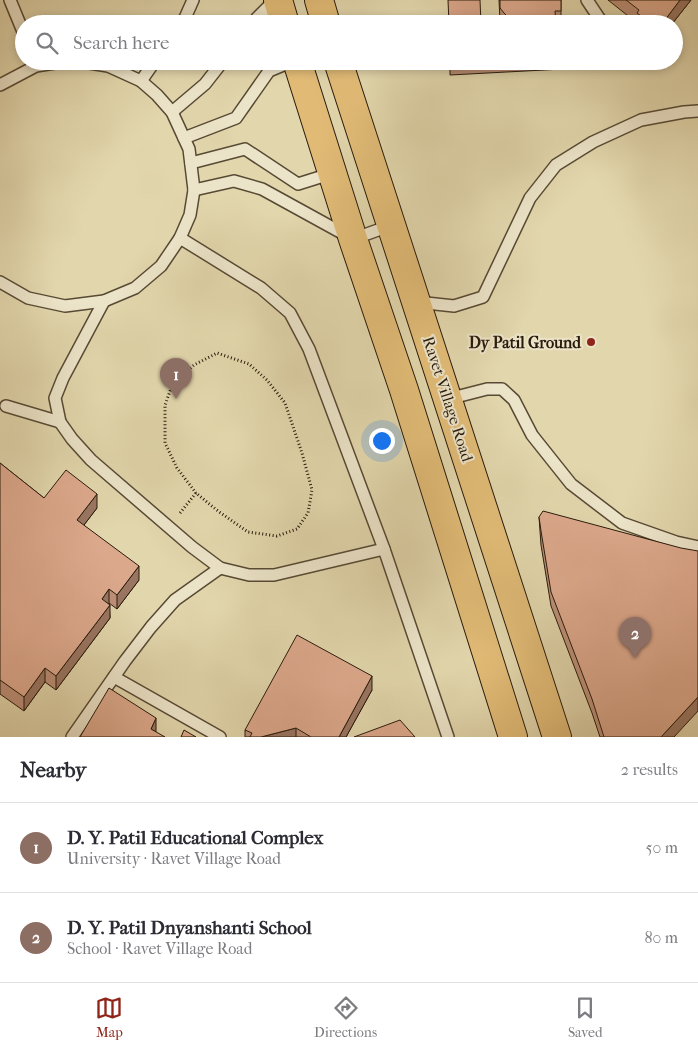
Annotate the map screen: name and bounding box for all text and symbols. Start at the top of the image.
search box [15,15,683,70]
icon: search [33,29,61,57]
text: Search here [73,32,169,54]
place label: Dy Patil Ground [469,333,582,353]
street label: Ravet Village Road [419,334,477,464]
marker: Dy Patil Ground [585,336,597,348]
pin: 1 [160,358,192,399]
your location [369,428,395,454]
pin: 2 [619,617,651,658]
text: Nearby [20,758,86,782]
text: 2 results [621,760,678,779]
text: D. Y. Patil Educational Complex [67,827,323,849]
text: 1 [33,838,39,857]
text: 50 m [646,838,678,857]
text: University · Ravet Village Road [67,849,281,868]
text: D. Y. Patil Dnyanshanti School [67,917,312,939]
text: 2 [32,928,40,947]
text: 80 m [644,928,678,947]
text: School · Ravet Village Road [67,939,252,958]
tab: Map [95,994,123,1041]
tab: Directions [314,994,377,1041]
tab: Saved [568,994,603,1041]

